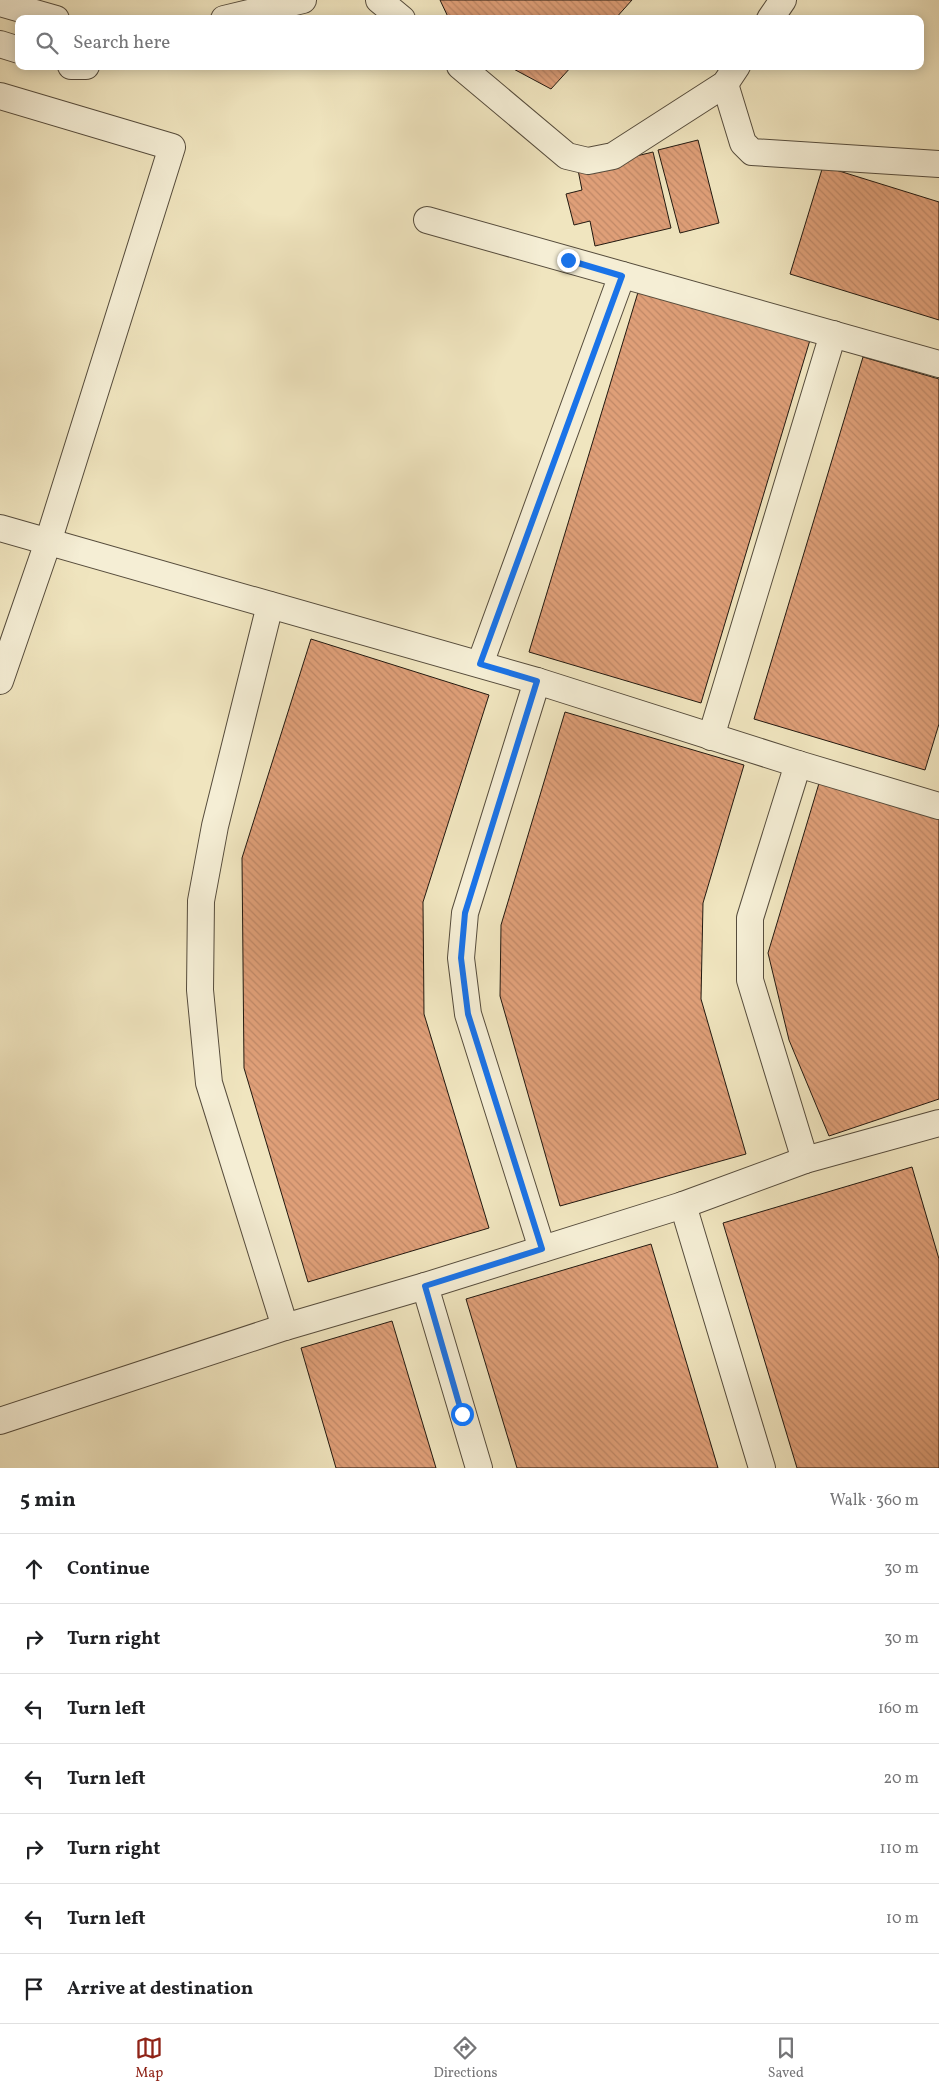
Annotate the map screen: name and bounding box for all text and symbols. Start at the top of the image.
search box [15,15,924,70]
icon: search [33,29,61,57]
text: Search here [73,30,170,56]
route end [557,249,580,272]
route start [451,1403,474,1426]
text: 5 min [20,1486,76,1515]
text: Walk · 360 m [830,1490,919,1512]
icon: ahead [20,1555,48,1583]
text: Continue [67,1556,150,1582]
text: 30 m [884,1558,919,1580]
icon: right [20,1625,48,1653]
text: Turn right [67,1626,160,1652]
text: 30 m [884,1628,919,1650]
icon: left [20,1695,48,1723]
text: Turn left [67,1696,146,1722]
text: 160 m [878,1698,919,1720]
icon: left [20,1765,48,1793]
text: Turn left [67,1766,146,1792]
text: 20 m [884,1768,919,1790]
icon: right [20,1835,48,1863]
text: Turn right [67,1836,160,1862]
text: 110 m [880,1838,919,1860]
icon: left [20,1905,48,1933]
text: Turn left [67,1906,146,1932]
text: 10 m [886,1908,919,1930]
icon: arrive [20,1975,48,2003]
text: Arrive at destination [67,1976,253,2002]
tab: Map [135,2034,163,2083]
tab: Directions [433,2034,498,2083]
tab: Saved [768,2034,804,2083]

